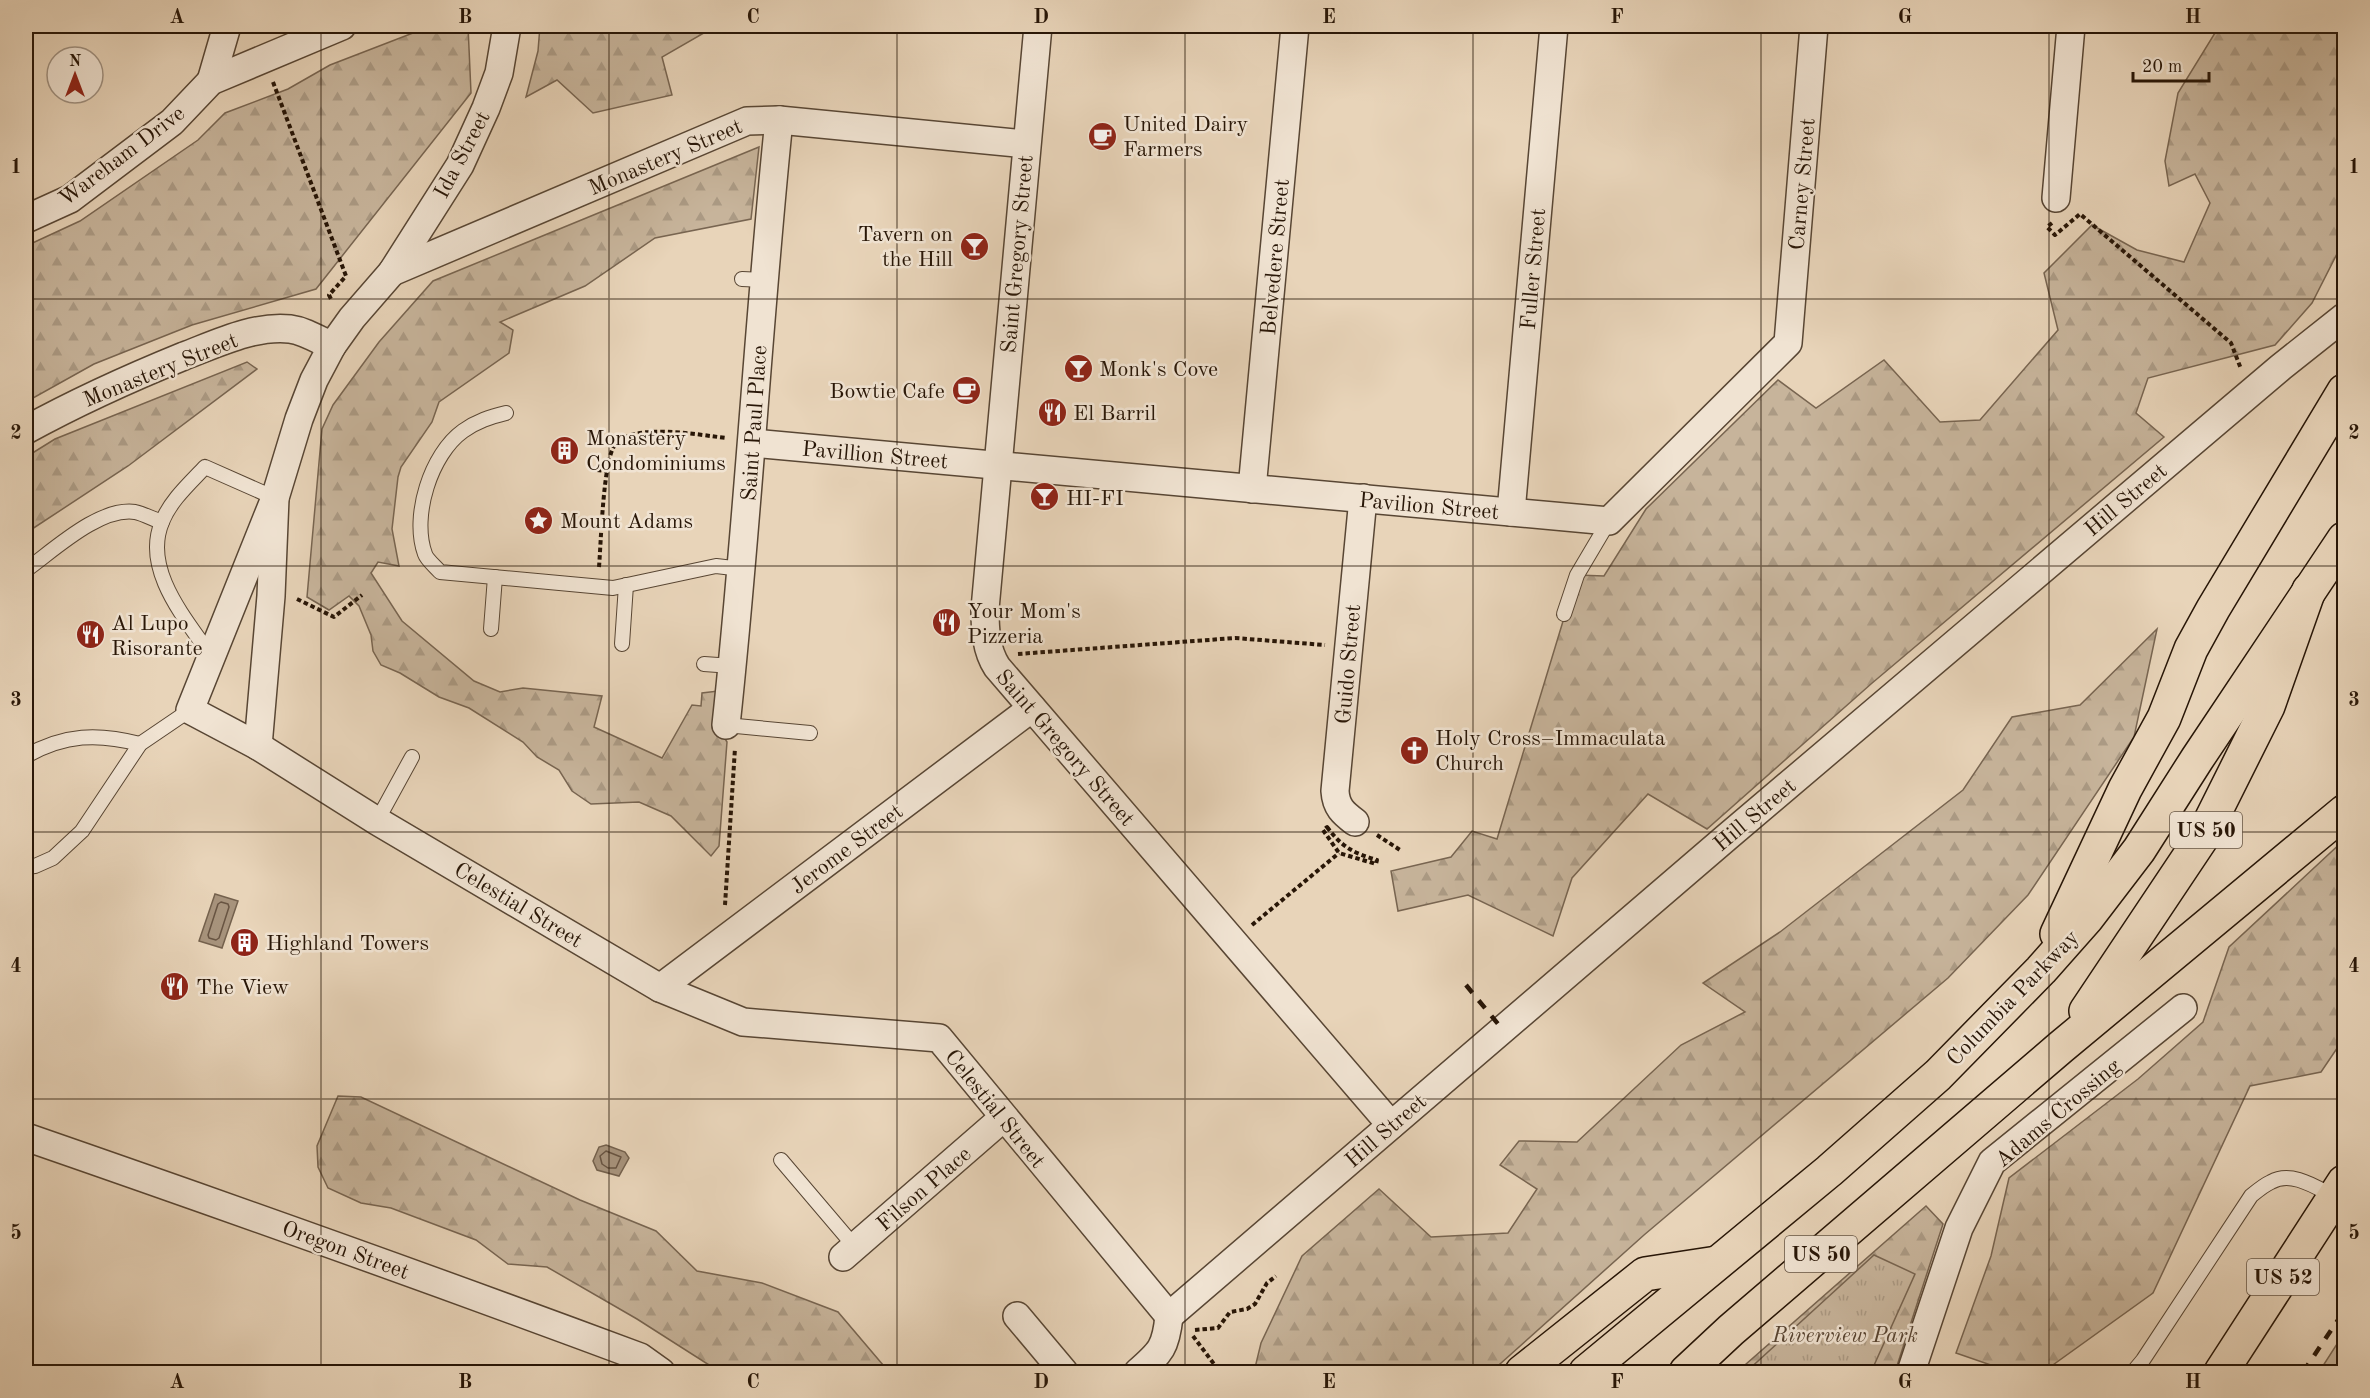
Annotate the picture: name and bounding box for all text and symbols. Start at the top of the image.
text: A [169,8,185,28]
text: B [458,8,472,28]
text: C [746,8,760,28]
text: D [1033,8,1049,28]
text: E [1322,8,1336,28]
text: F [1610,8,1624,28]
text: G [1898,8,1912,28]
text: H [2185,8,2201,28]
north arrow [45,45,105,105]
scale bar [2133,45,2210,83]
text: N [69,54,82,70]
text: 20 m [2142,58,2182,76]
street label: Wareham Drive [55,102,189,211]
street label: Ida Street [431,108,495,202]
place label: United Dairy Farmers [1123,114,1248,161]
street label: Monastery Street [586,116,746,200]
street label: Carney Street [1786,117,1820,251]
cafe icon: United Dairy Farmers [1086,120,1118,152]
street label: Saint Gregory Street [998,154,1038,354]
text: 1 [10,158,22,178]
text: 1 [2348,158,2360,178]
street label: Belvedere Street [1258,178,1294,336]
street label: Fuller Street [1518,207,1550,331]
place label: Tavern on the Hill [858,224,953,271]
bar icon: Tavern on the Hill [958,230,990,262]
street label: Monastery Street [80,330,241,412]
street label: Saint Paul Place [739,344,771,502]
bar icon: Monk's Cove [1062,352,1094,384]
place label: Monk's Cove [1099,359,1218,381]
cafe icon: Bowtie Cafe [950,374,982,406]
place label: Bowtie Cafe [829,381,945,403]
restaurant icon: El Barril [1036,396,1068,428]
place label: El Barril [1073,403,1156,425]
text: 2 [10,424,22,444]
text: 2 [2348,424,2360,444]
place label: Monastery Condominiums [586,428,726,475]
building icon: Monastery Condominiums [549,434,581,466]
street label: Pavillion Street [801,439,949,473]
street label: Hill Street [2081,460,2172,541]
bar icon: HI-FI [1029,481,1061,513]
place label: HI-FI [1066,488,1124,510]
street label: Pavilion Street [1358,490,1500,524]
place icon: Mount Adams [523,504,555,536]
place label: Mount Adams [560,511,693,533]
place label: Your Mom's Pizzeria [967,601,1081,648]
street label: Guido Street [1333,603,1365,725]
restaurant icon: Your Mom's Pizzeria [930,607,962,639]
place label: Al Lupo Risorante [111,613,203,660]
restaurant icon: Al Lupo Risorante [74,619,106,651]
street label: Saint Gregory Street [991,666,1138,831]
text: 3 [10,691,22,711]
text: 3 [2348,691,2360,711]
place label: Holy Cross–Immaculata Church [1435,728,1666,775]
church icon: Holy Cross–Immaculata Church [1398,734,1430,766]
street label: Hill Street [1710,775,1801,856]
street label: Jerome Street [787,800,907,899]
road number: US 50 [2170,812,2242,848]
street label: Celestial Street [450,859,586,953]
building icon: Highland Towers [229,926,261,958]
street label: Columbia Parkway [1943,926,2084,1070]
place label: Highland Towers [266,933,429,955]
text: 4 [10,957,22,977]
text: 4 [2348,957,2360,977]
restaurant icon: The View [159,970,191,1002]
place label: The View [196,977,289,999]
street label: Celestial Street [940,1046,1049,1173]
street label: Adams Crossing [1992,1055,2125,1172]
street label: Hill Street [1342,1091,1431,1172]
street label: Filson Place [873,1143,976,1236]
street label: Oregon Street [279,1218,412,1284]
text: 5 [10,1223,22,1244]
text: 5 [2348,1223,2360,1244]
road number: US 50 [1785,1236,1857,1272]
road number: US 52 [2247,1259,2319,1295]
park label: Riverview Park [1771,1325,1918,1347]
text: A [169,1373,185,1393]
text: B [458,1373,472,1393]
text: C [746,1373,760,1393]
text: D [1033,1373,1049,1393]
text: E [1322,1373,1336,1393]
text: F [1610,1373,1624,1393]
text: G [1898,1373,1912,1393]
text: H [2185,1373,2201,1393]

